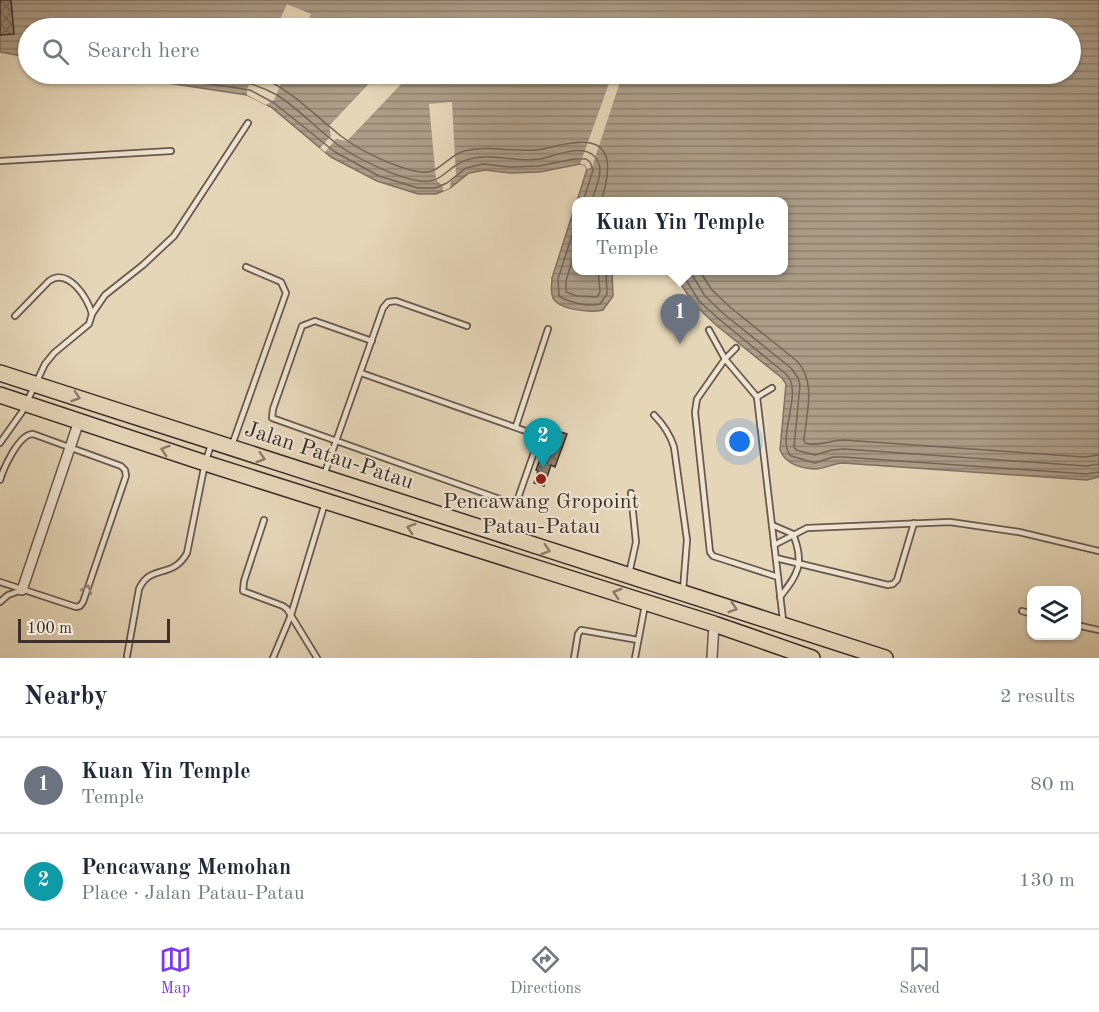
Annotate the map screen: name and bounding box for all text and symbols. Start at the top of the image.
search box [18,18,1081,84]
icon: search [39,35,72,68]
text: Search here [87,40,200,62]
popup [572,197,788,275]
text: Kuan Yin Temple [595,212,765,234]
text: Temple [595,239,658,259]
pin: 1 [660,294,700,344]
one-way arrow [70,390,81,402]
street label: Jalan Patau-Patau [242,418,416,494]
pin: 2 [524,418,562,468]
your location [725,427,754,456]
one-way arrow [160,444,171,457]
one-way arrow [255,450,266,463]
marker: Pencawang Gropoint Patau-Patau [534,472,548,486]
place label: Pencawang Gropoint Patau-Patau [443,491,639,538]
one-way arrow [406,523,417,535]
one-way arrow [540,543,551,555]
one-way arrow [80,584,93,595]
map controls [1027,586,1081,640]
button: layers [1027,586,1081,640]
one-way arrow [612,588,623,601]
one-way arrow [727,601,737,613]
scale bar [18,616,170,644]
text: 100 m [27,621,72,637]
text: Nearby [24,684,108,710]
text: 2 results [1000,687,1075,707]
text: Kuan Yin Temple [81,761,251,783]
text: 1 [38,775,49,795]
text: 80 m [1030,775,1075,795]
text: Temple [81,788,144,808]
text: Pencawang Memohan [81,857,291,879]
text: 2 [38,871,49,891]
text: 130 m [1019,871,1075,891]
text: Place · Jalan Patau-Patau [81,884,305,904]
tab: Map [159,943,192,999]
tab: Directions [510,943,581,999]
tab: Saved [899,943,940,999]

